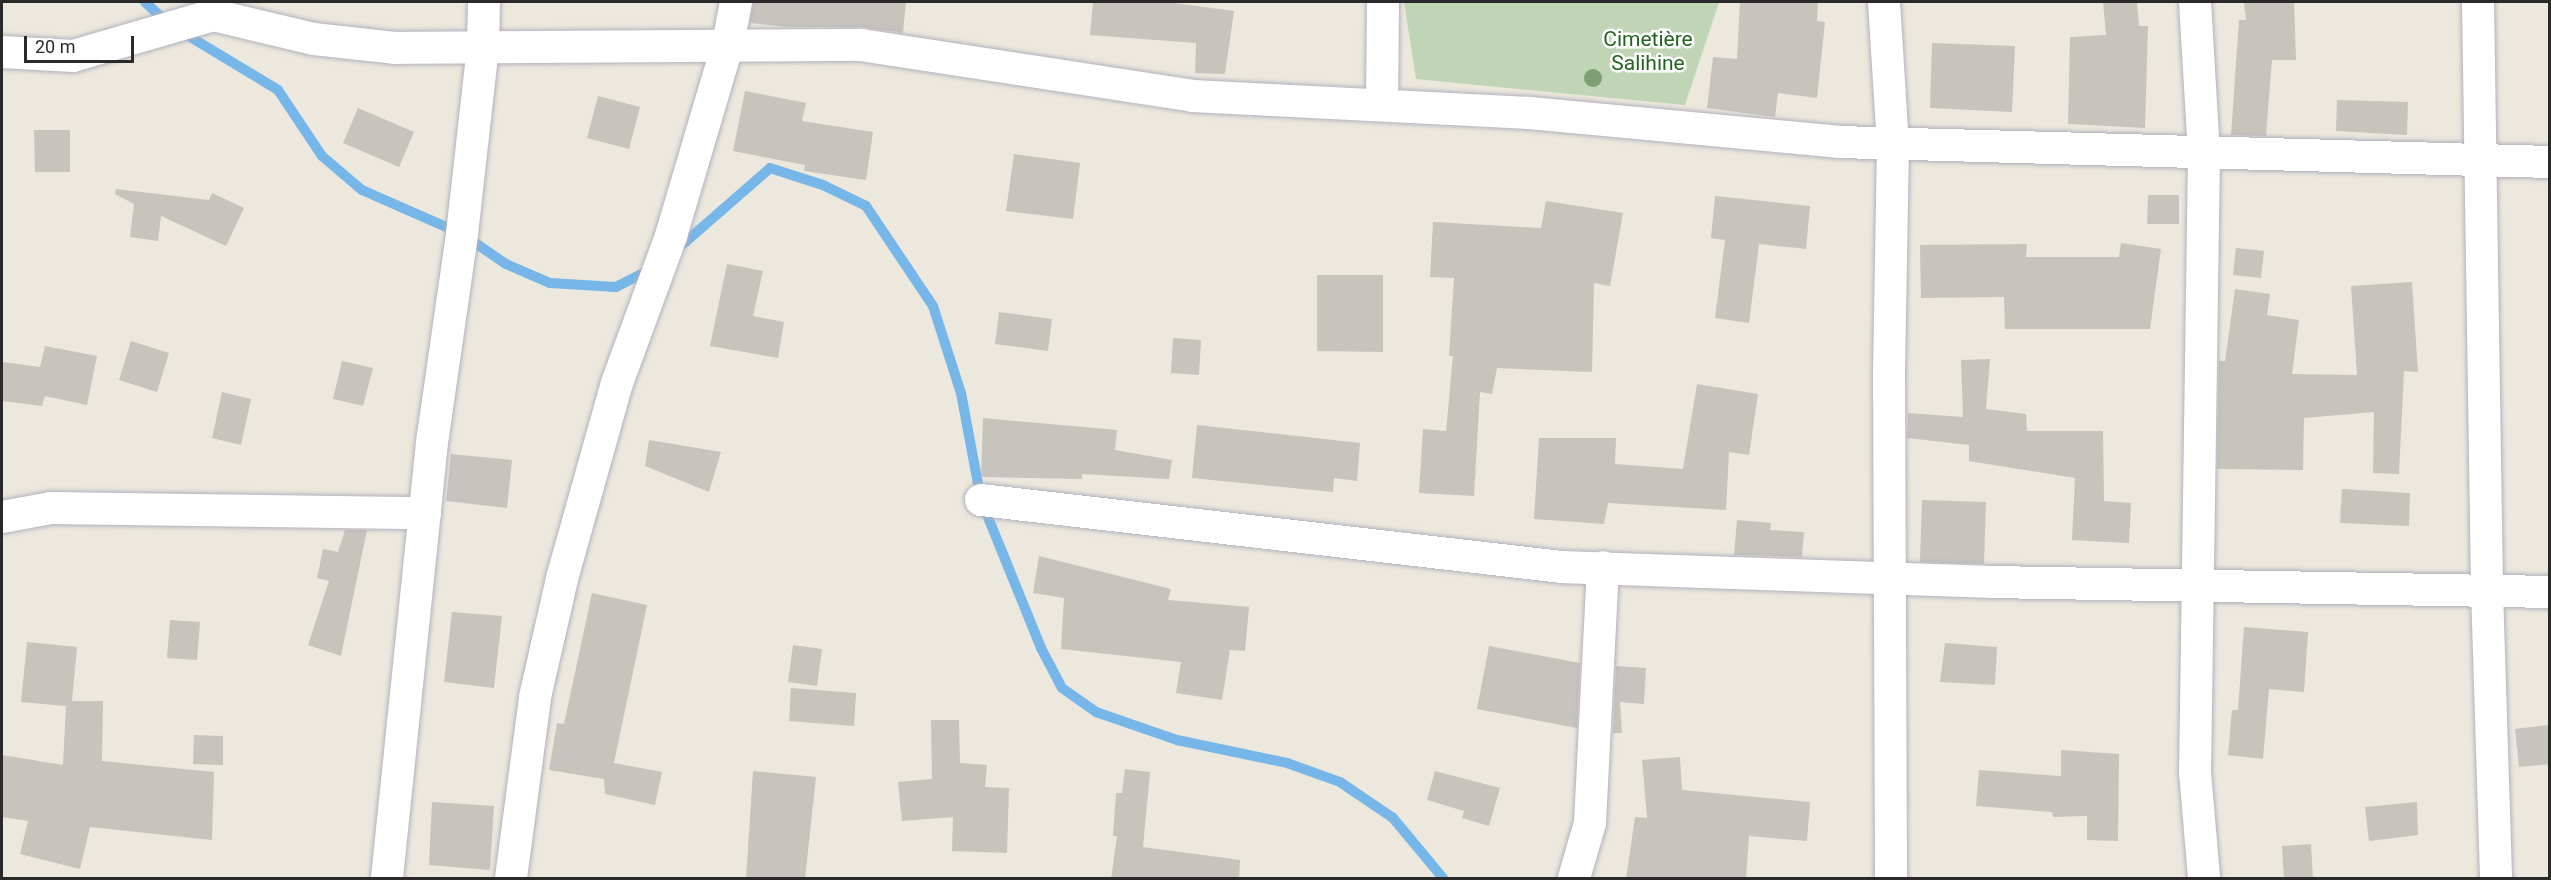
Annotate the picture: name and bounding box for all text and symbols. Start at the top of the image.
scale bar [27,24,136,62]
park label: Cimetière Salihine [1603,26,1693,76]
text: 20 m [35,36,75,57]

